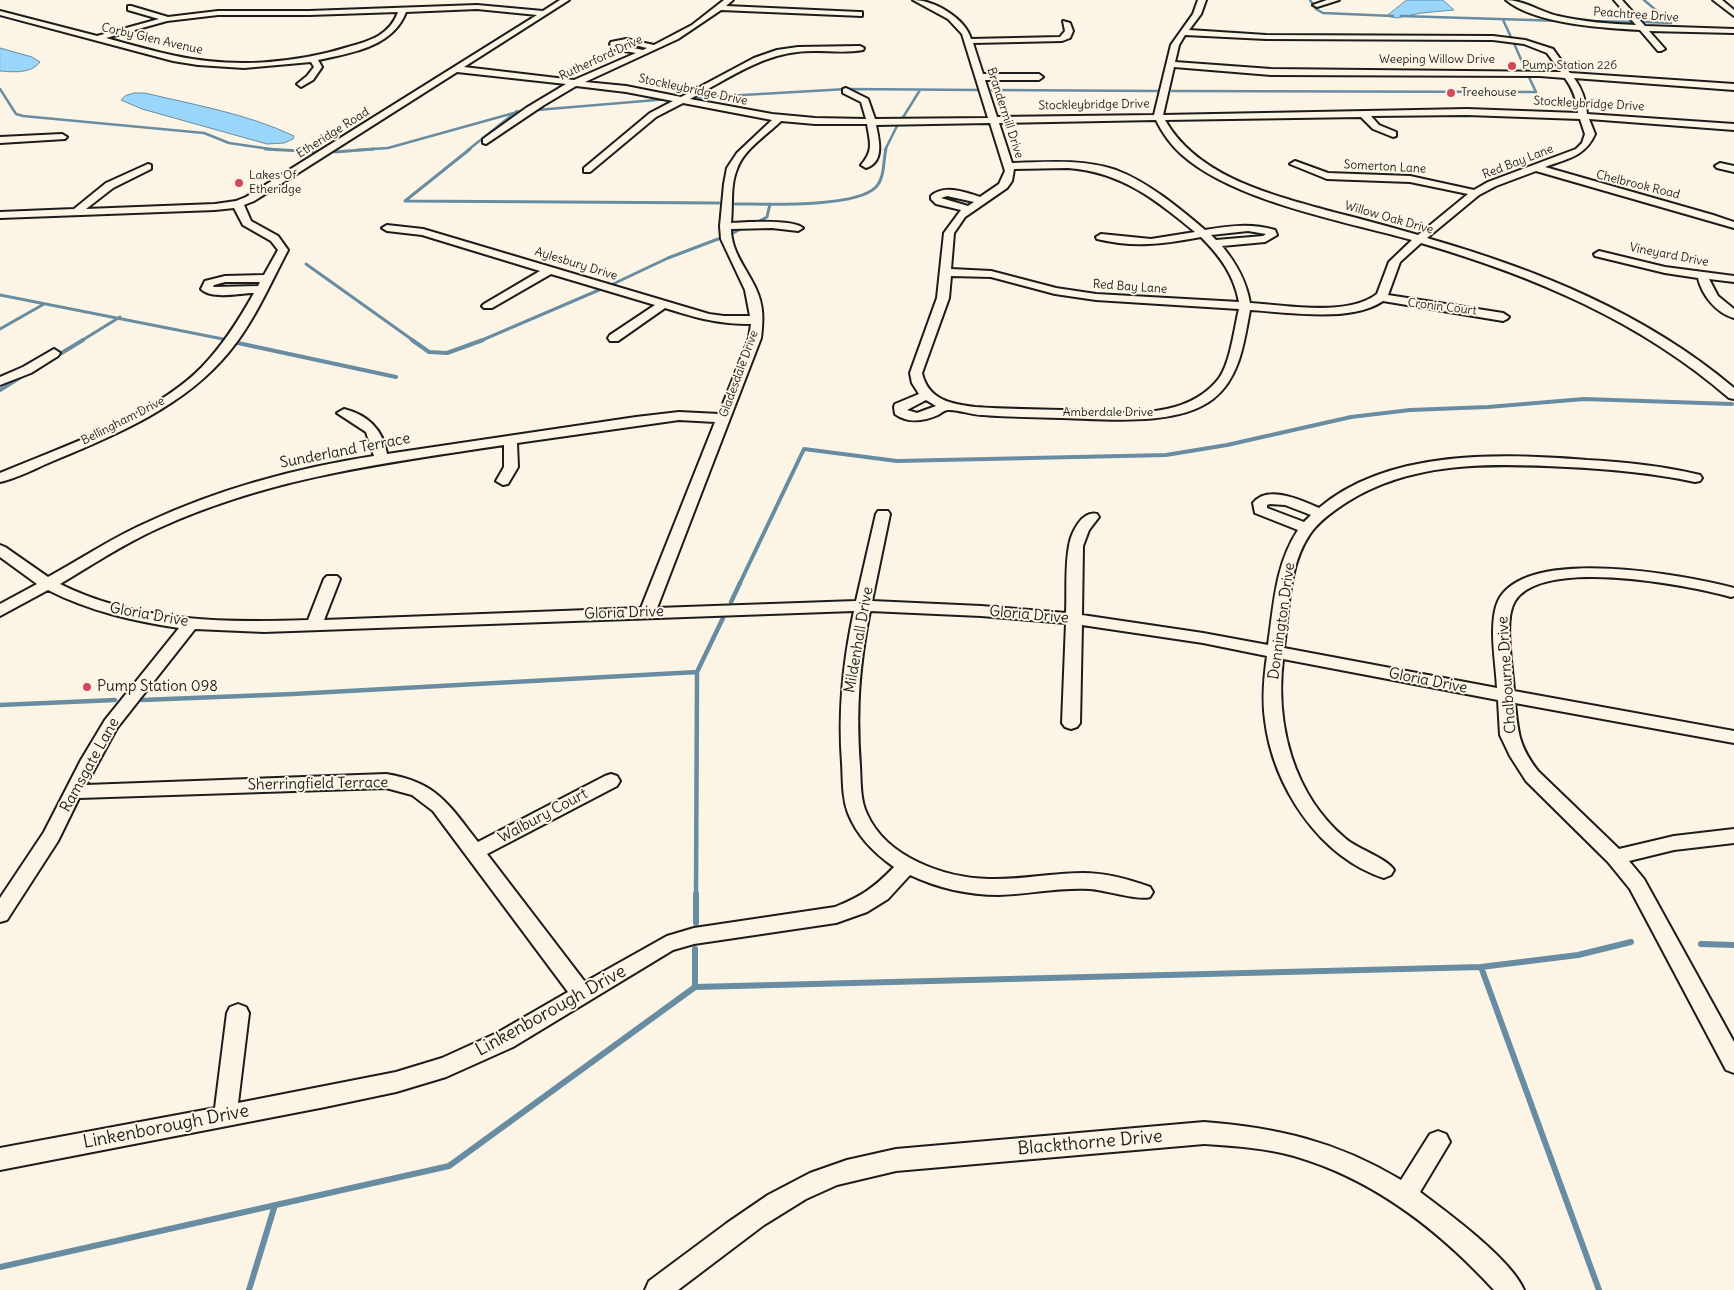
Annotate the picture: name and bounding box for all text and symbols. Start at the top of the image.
street label: Peachtree Drive [1593,5,1679,25]
street label: Corby Glen Avenue [100,20,204,58]
street label: Rutherford Drive [557,32,645,84]
street label: Weeping Willow Drive [1379,53,1495,67]
place label: Pump Station 226 [1522,59,1617,73]
marker: Pump Station 226 [1506,60,1518,72]
street label: Brandermill Drive [984,66,1026,160]
street label: Stockleybridge Drive [637,71,749,109]
place label: Treehouse [1461,86,1517,100]
marker: Treehouse [1445,87,1457,99]
street label: Stockleybridge Drive [1533,94,1645,114]
street label: Stockleybridge Drive [1038,97,1150,113]
street label: Etheridge Road [294,105,372,161]
street label: Red Bay Lane [1481,142,1555,182]
street label: Somerton Lane [1343,158,1427,176]
street label: Chelbrook Road [1595,168,1681,202]
place label: Lakes Of Etheridge [249,169,301,197]
marker: Lakes Of Etheridge [233,177,245,189]
street label: Willow Oak Drive [1343,198,1435,238]
street label: Vineyard Drive [1628,240,1710,270]
street label: Aylesbury Drive [533,245,619,283]
street label: Red Bay Lane [1092,277,1168,297]
street label: Cronin Court [1407,296,1477,318]
street label: Gladesdale Drive [717,329,761,419]
street label: Bellingham Drive [79,394,167,448]
street label: Amberdale Drive [1063,406,1153,420]
street label: Sunderland Terrace [278,430,412,472]
street label: Donnington Drive [1265,561,1299,681]
street label: Mildenhall Drive [841,586,877,694]
street label: Gloria Drive [108,599,190,631]
street label: Gloria Drive [584,603,664,623]
street label: Gloria Drive [989,603,1069,627]
street label: Chalbourne Drive [1494,616,1520,734]
street label: Gloria Drive [1387,665,1469,697]
place label: Pump Station 098 [97,678,218,696]
marker: Pump Station 098 [81,681,93,693]
street label: Ramsgate Lane [57,715,123,815]
street label: Sherringfield Terrace [247,774,389,794]
street label: Walbury Court [495,785,591,847]
street label: Linkenborough Drive [472,961,630,1061]
street label: Linkenborough Drive [81,1100,251,1154]
street label: Blackthorne Drive [1017,1126,1163,1160]

